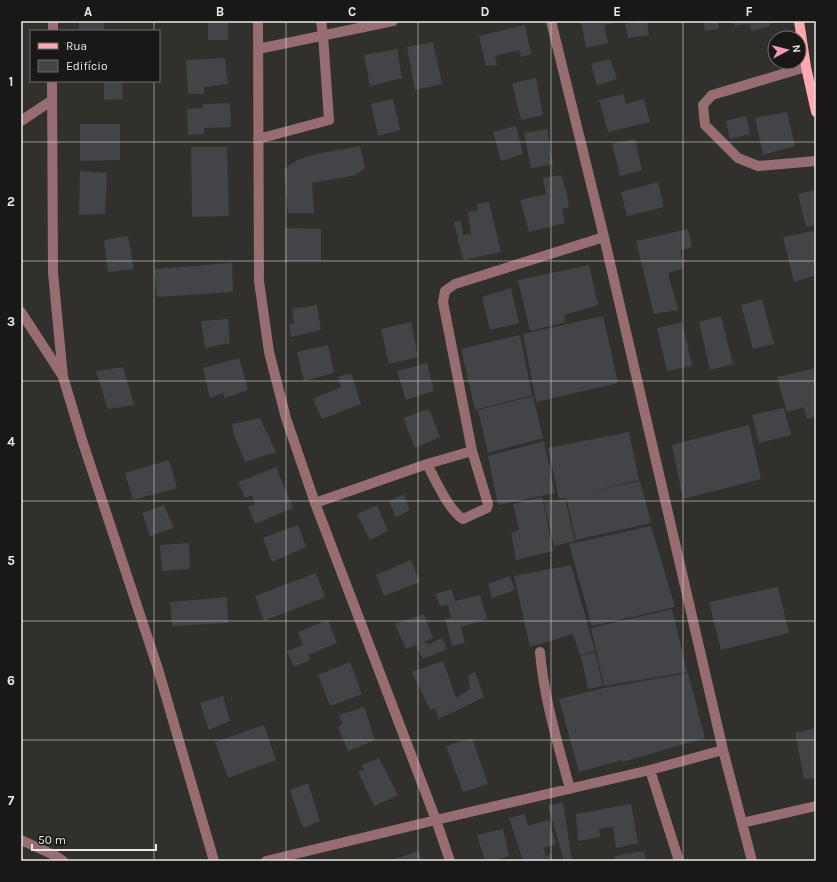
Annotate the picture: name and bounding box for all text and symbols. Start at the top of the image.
text: A [84,4,92,19]
text: B [216,4,224,19]
text: C [348,4,356,19]
text: D [481,4,490,19]
text: E [613,4,621,19]
text: F [745,4,753,19]
legend [30,30,160,82]
north arrow [767,30,807,70]
text: Rua [66,39,87,53]
text: N [789,44,803,54]
text: Edifício [66,59,107,73]
text: 1 [9,74,13,89]
text: 2 [7,194,15,209]
text: 3 [7,314,15,329]
text: 4 [7,434,15,449]
text: 5 [7,553,15,568]
text: 6 [7,673,15,688]
text: 7 [8,793,15,808]
scale bar [32,826,156,852]
text: 50 m [38,833,66,847]

